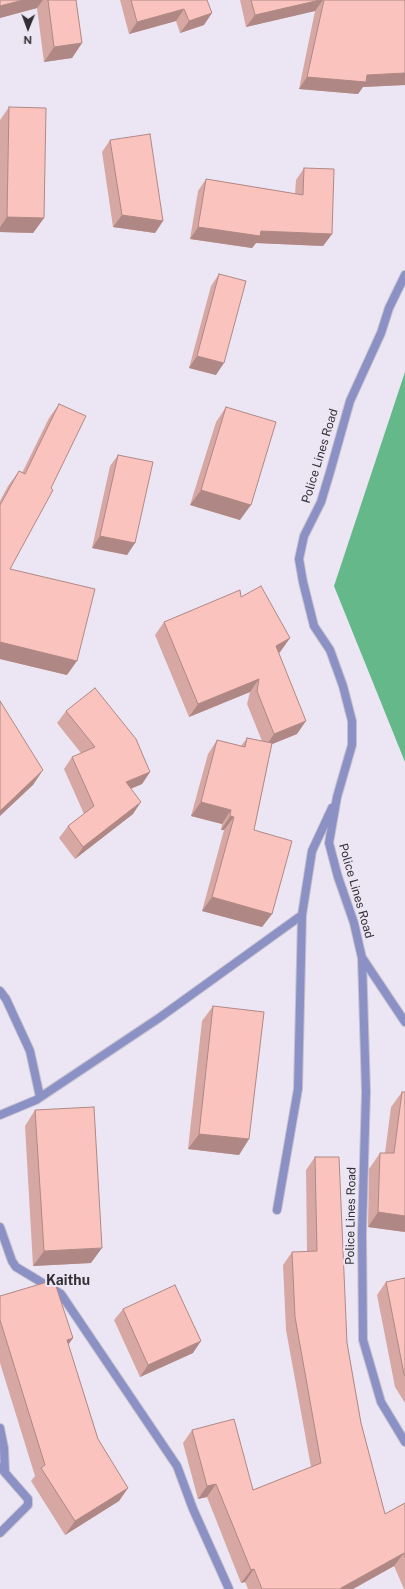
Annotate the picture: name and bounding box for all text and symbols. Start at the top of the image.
north arrow [8,8,48,48]
text: N [23,34,32,46]
street label: Police Lines Road [299,407,341,505]
street label: Police Lines Road [336,842,376,940]
street label: Police Lines Road [343,1167,359,1265]
district label: Kaithu [46,1273,90,1289]

